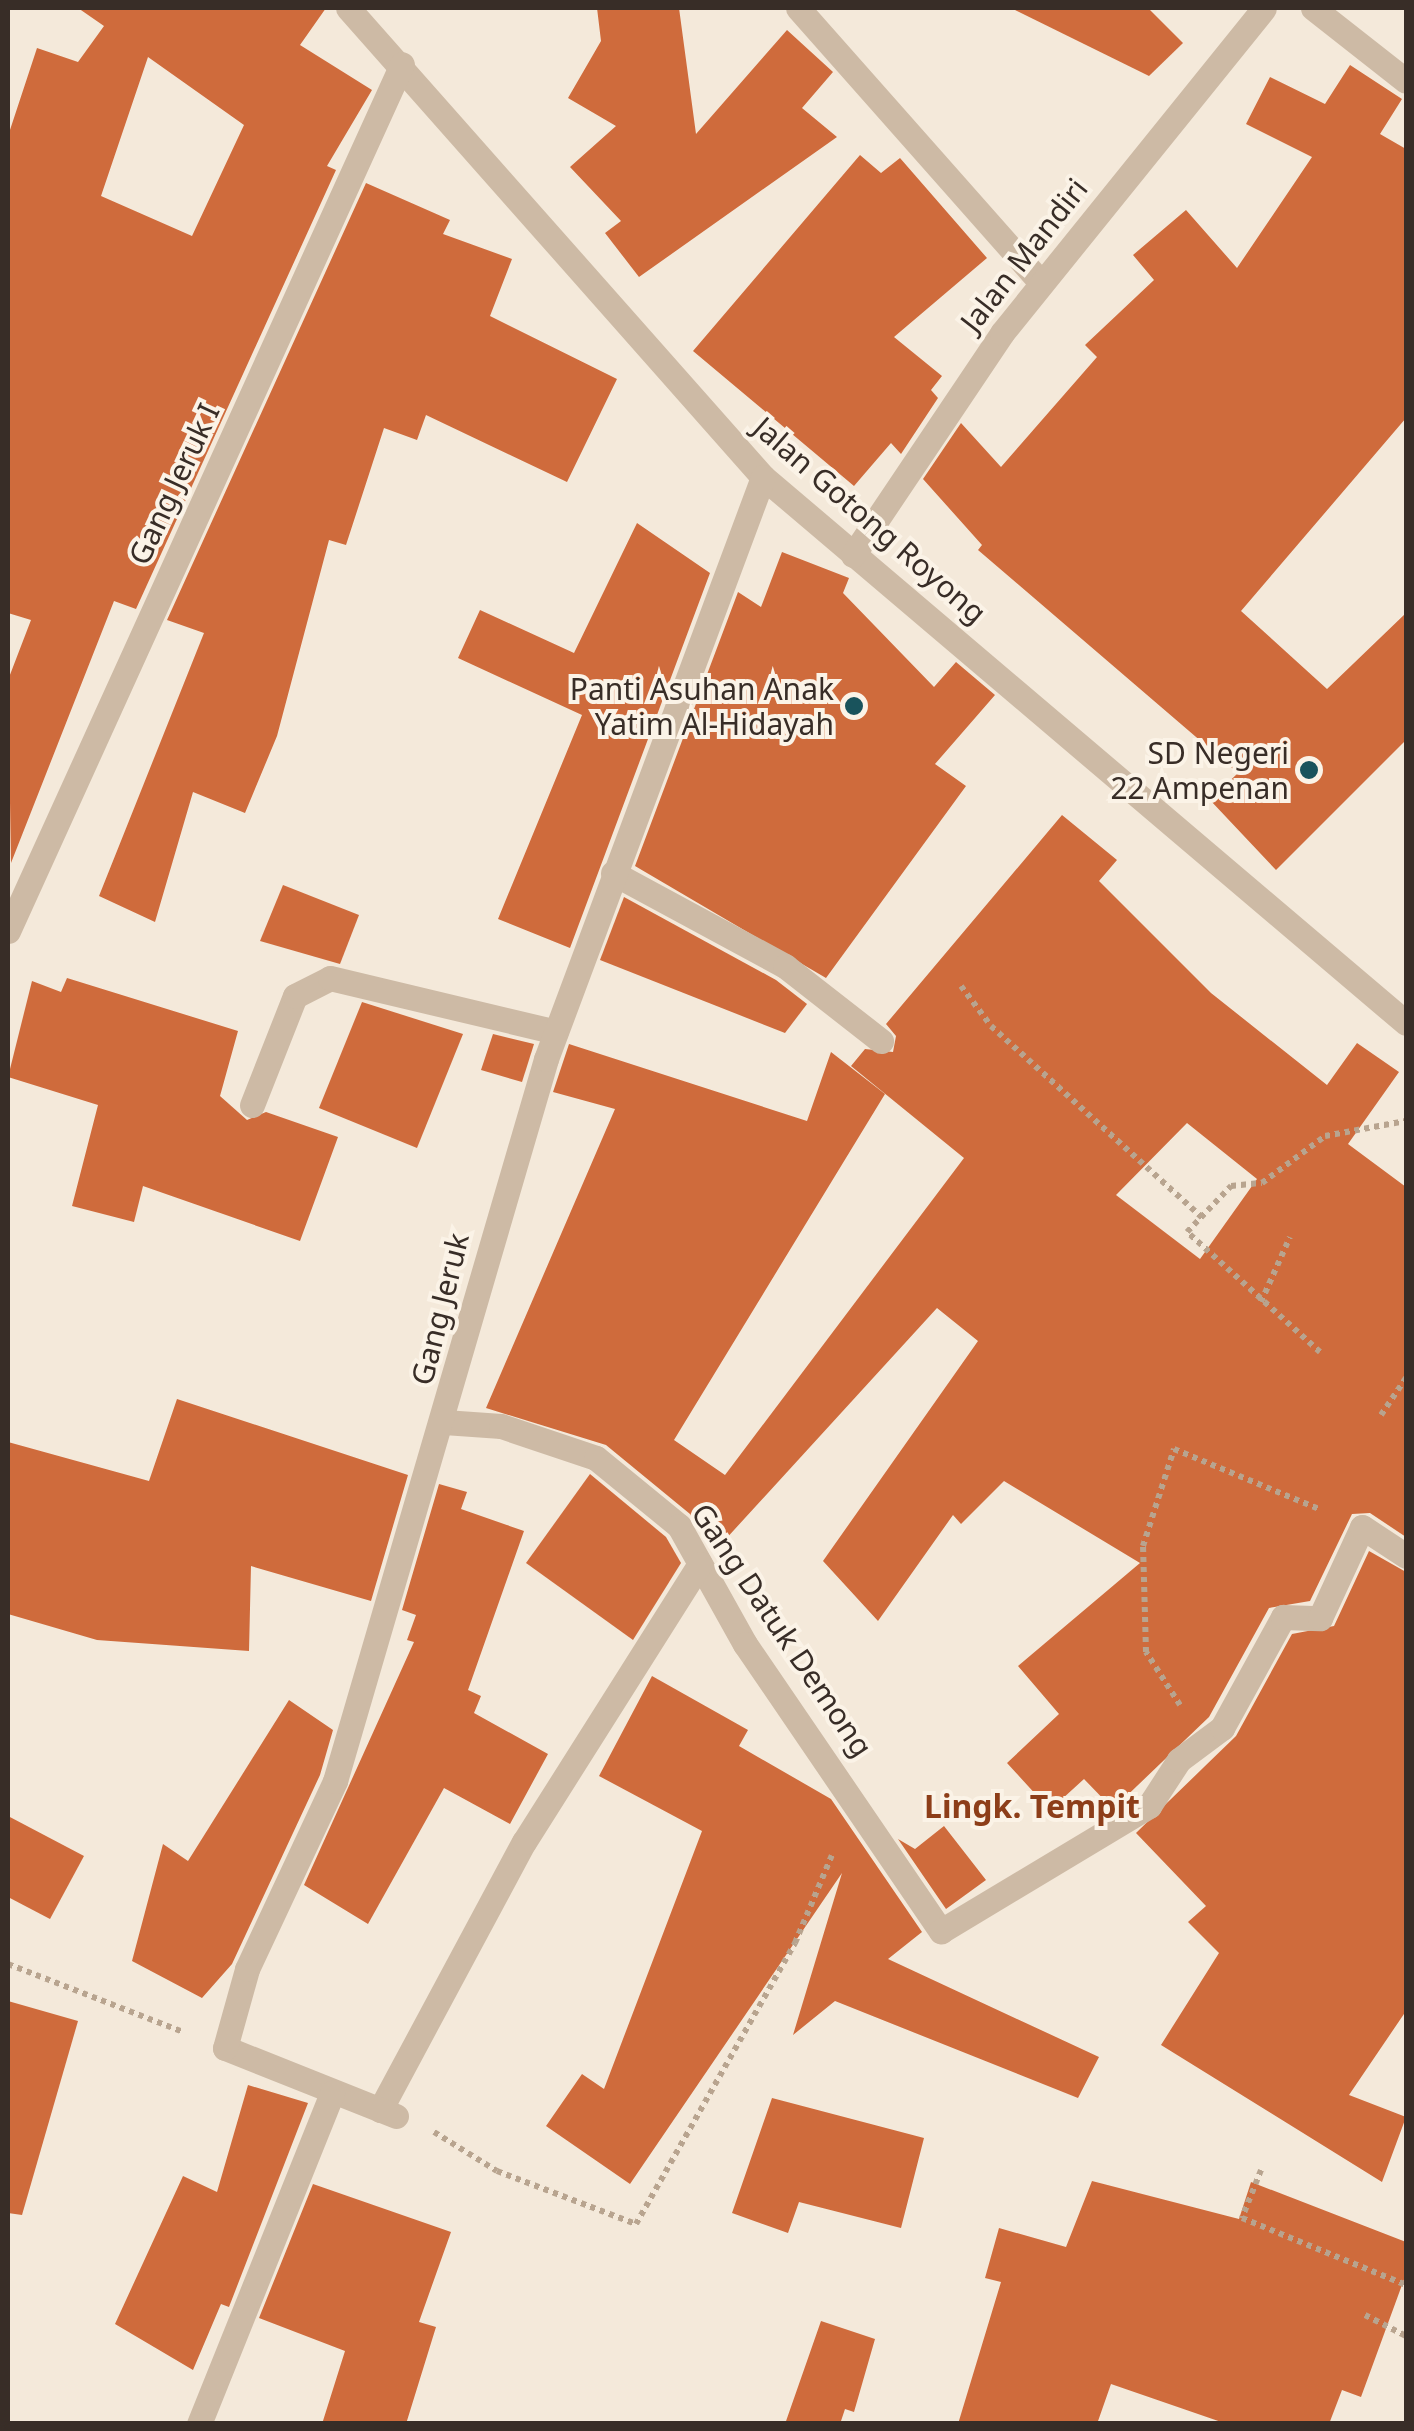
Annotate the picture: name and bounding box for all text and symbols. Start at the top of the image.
street label: Jalan Mandiri [953,171,1095,339]
street label: Gang Jeruk I [121,398,227,570]
street label: Jalan Gotong Royong [746,409,994,631]
place label: Panti Asuhan Anak Yatim Al-Hidayah [570,671,834,742]
marker: Panti Asuhan Anak Yatim Al-Hidayah [843,695,865,717]
place label: SD Negeri 22 Ampenan [1110,735,1289,806]
marker: SD Negeri 22 Ampenan [1298,759,1320,781]
street label: Gang Jeruk [404,1229,476,1389]
street label: Gang Datuk Demong [684,1497,880,1763]
district label: Lingk. Tempit [924,1787,1140,1825]

